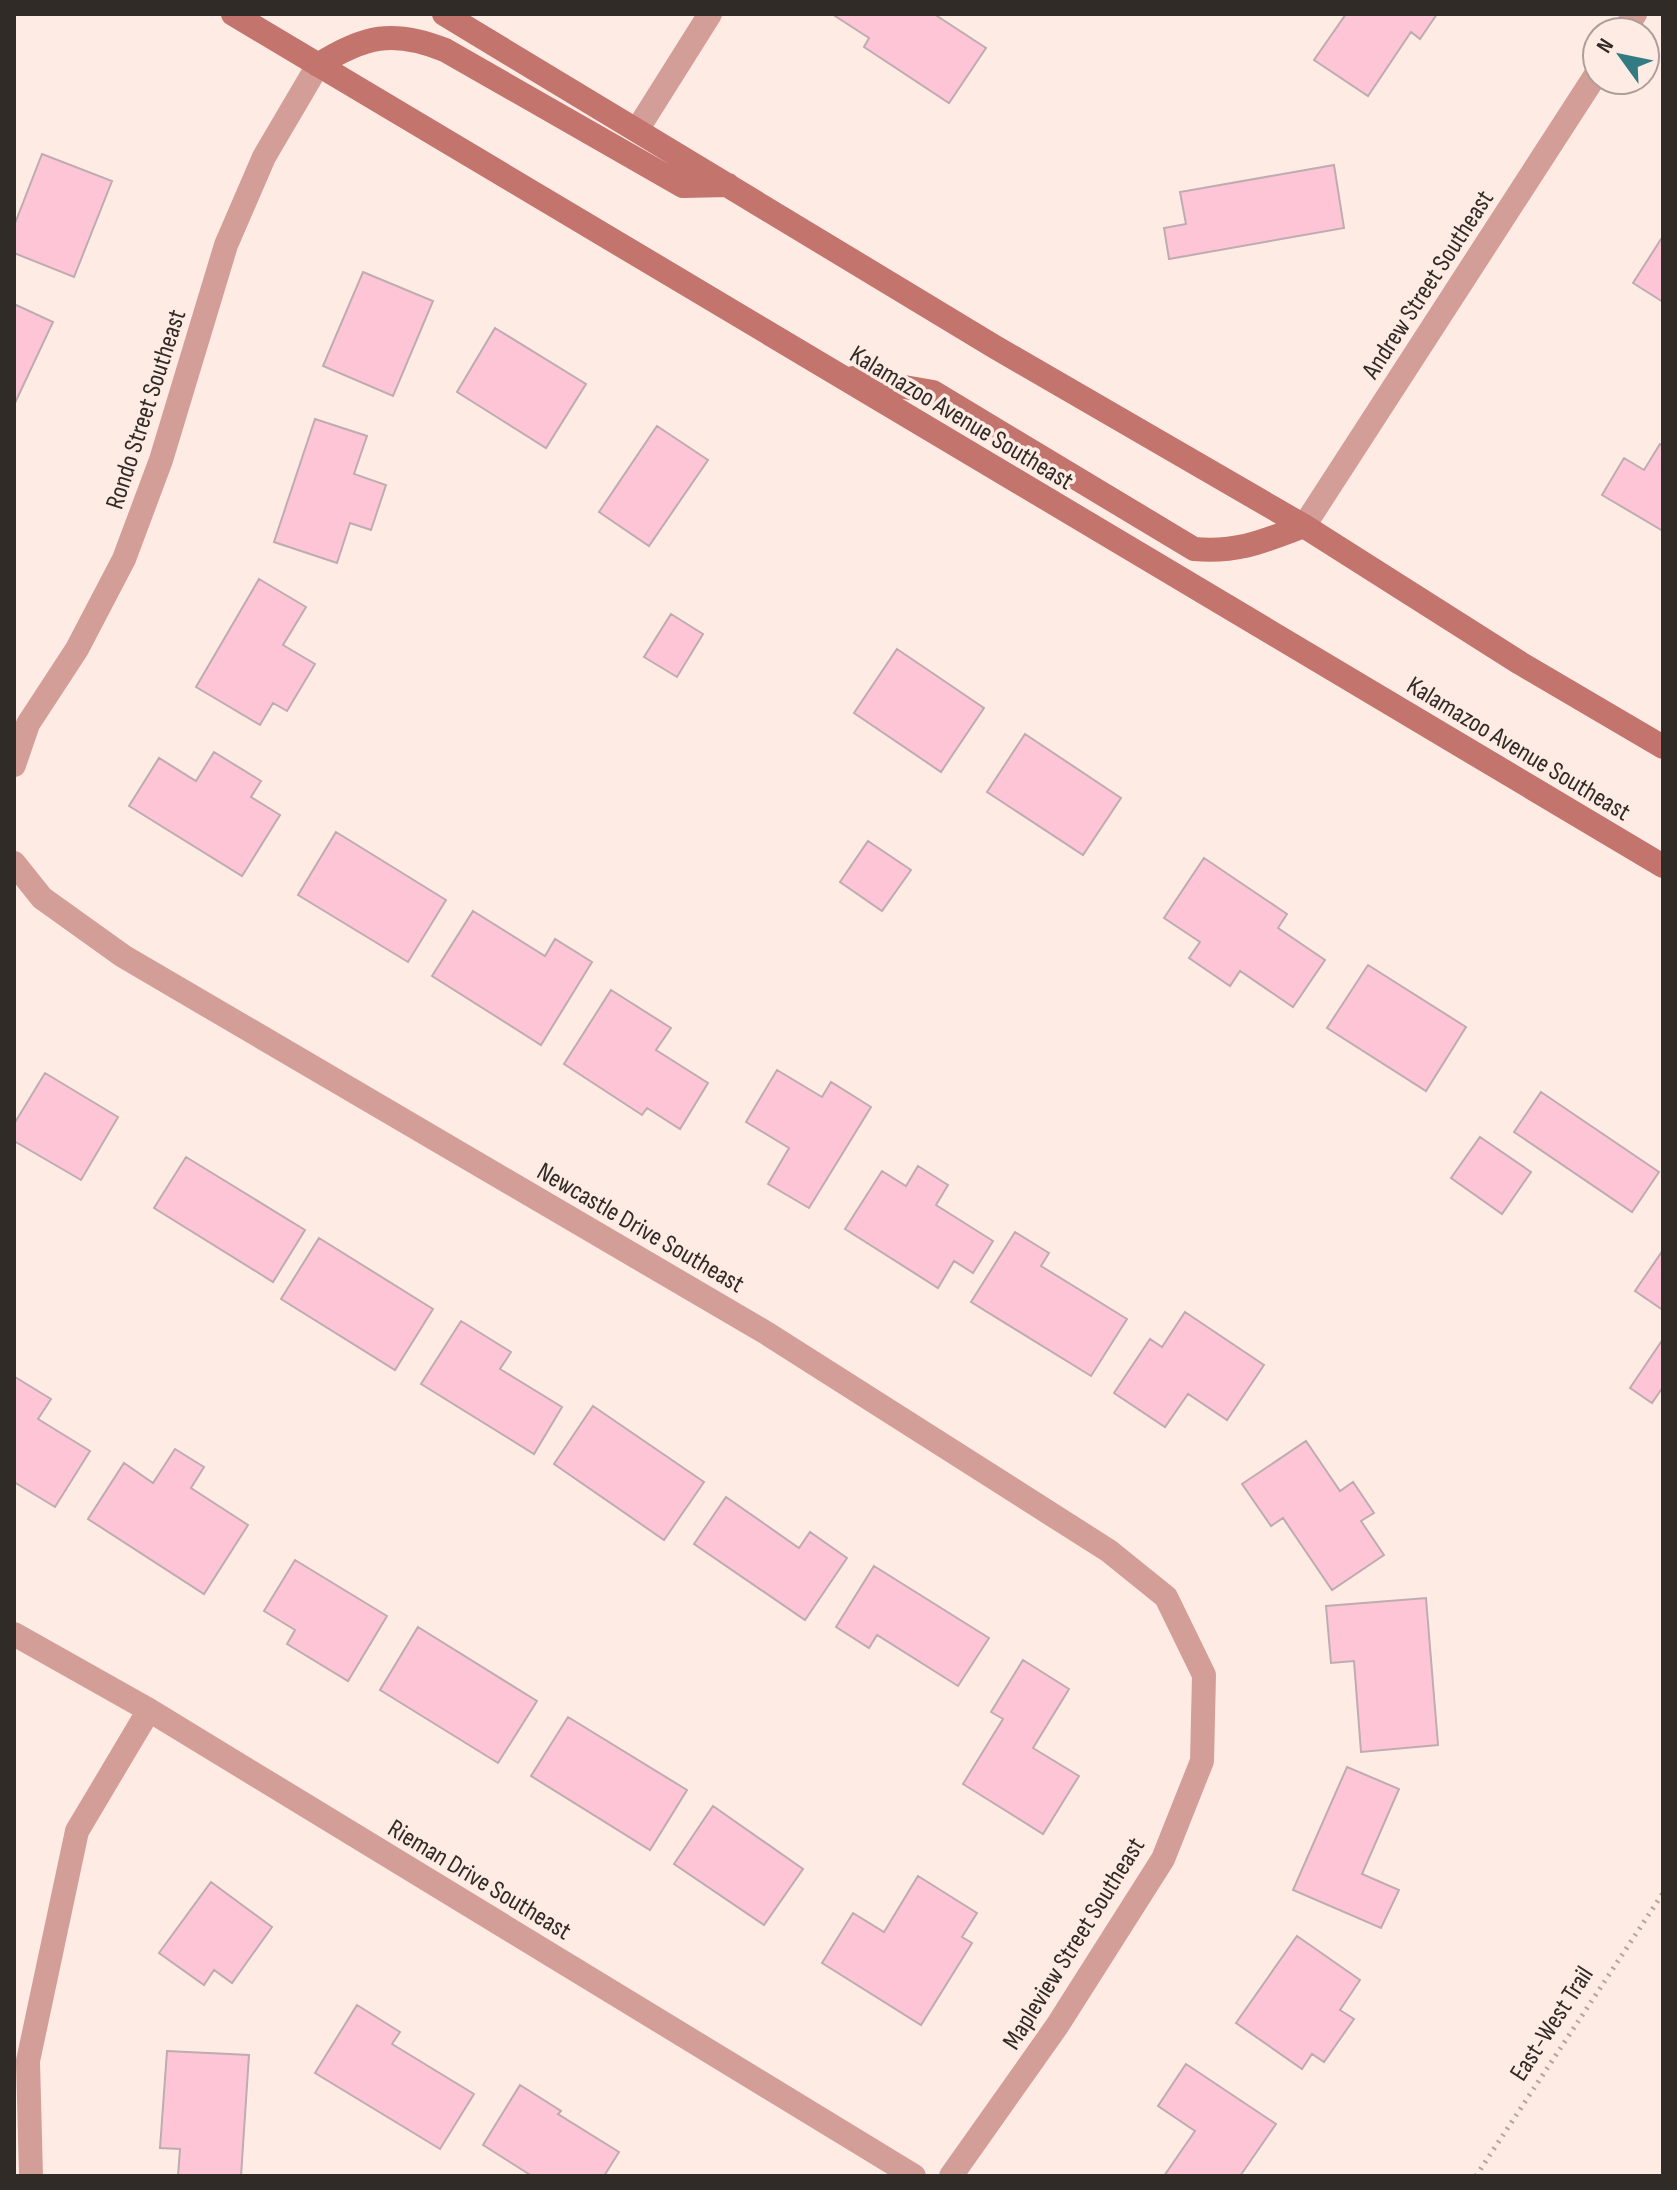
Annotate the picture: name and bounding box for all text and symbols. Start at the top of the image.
north arrow [1581,16,1661,96]
text: N [1591,34,1620,58]
street label: Andrew Street Southeast [1355,185,1501,386]
street label: Rondo Street Southeast [100,306,193,513]
street label: Kalamazoo Avenue Southeast [844,339,1079,497]
street label: Kalamazoo Avenue Southeast [1401,670,1636,828]
street label: Newcastle Drive Southeast [531,1156,749,1300]
street label: Rieman Drive Southeast [382,1813,577,1947]
street label: Mapleview Street Southeast [997,1832,1152,2055]
street label: East-West Trail [1504,1961,1601,2087]

